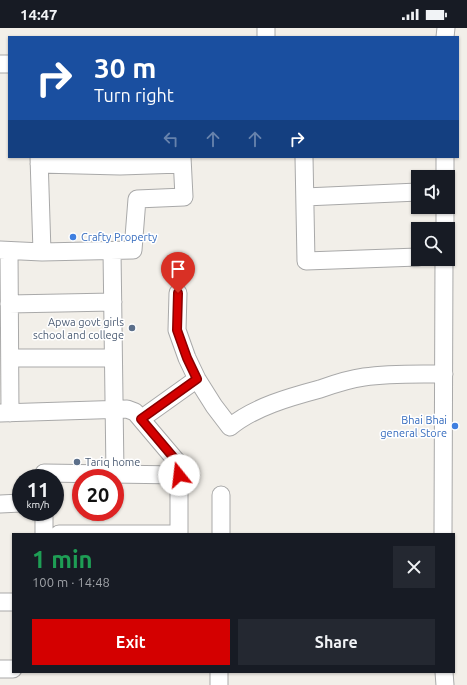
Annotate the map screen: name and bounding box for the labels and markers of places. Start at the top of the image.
place label: Crafty Property [81,231,158,243]
marker: Crafty Property [68,232,78,242]
pin [161,252,195,293]
place label: Apwa govt girls school and college [33,316,124,341]
marker: Apwa govt girls school and college [127,323,137,333]
place label: Bhai Bhai general Store [380,414,447,439]
marker: Bhai Bhai general Store [450,421,460,431]
place label: Tariq home [85,456,140,468]
marker: Tariq home [72,457,82,467]

